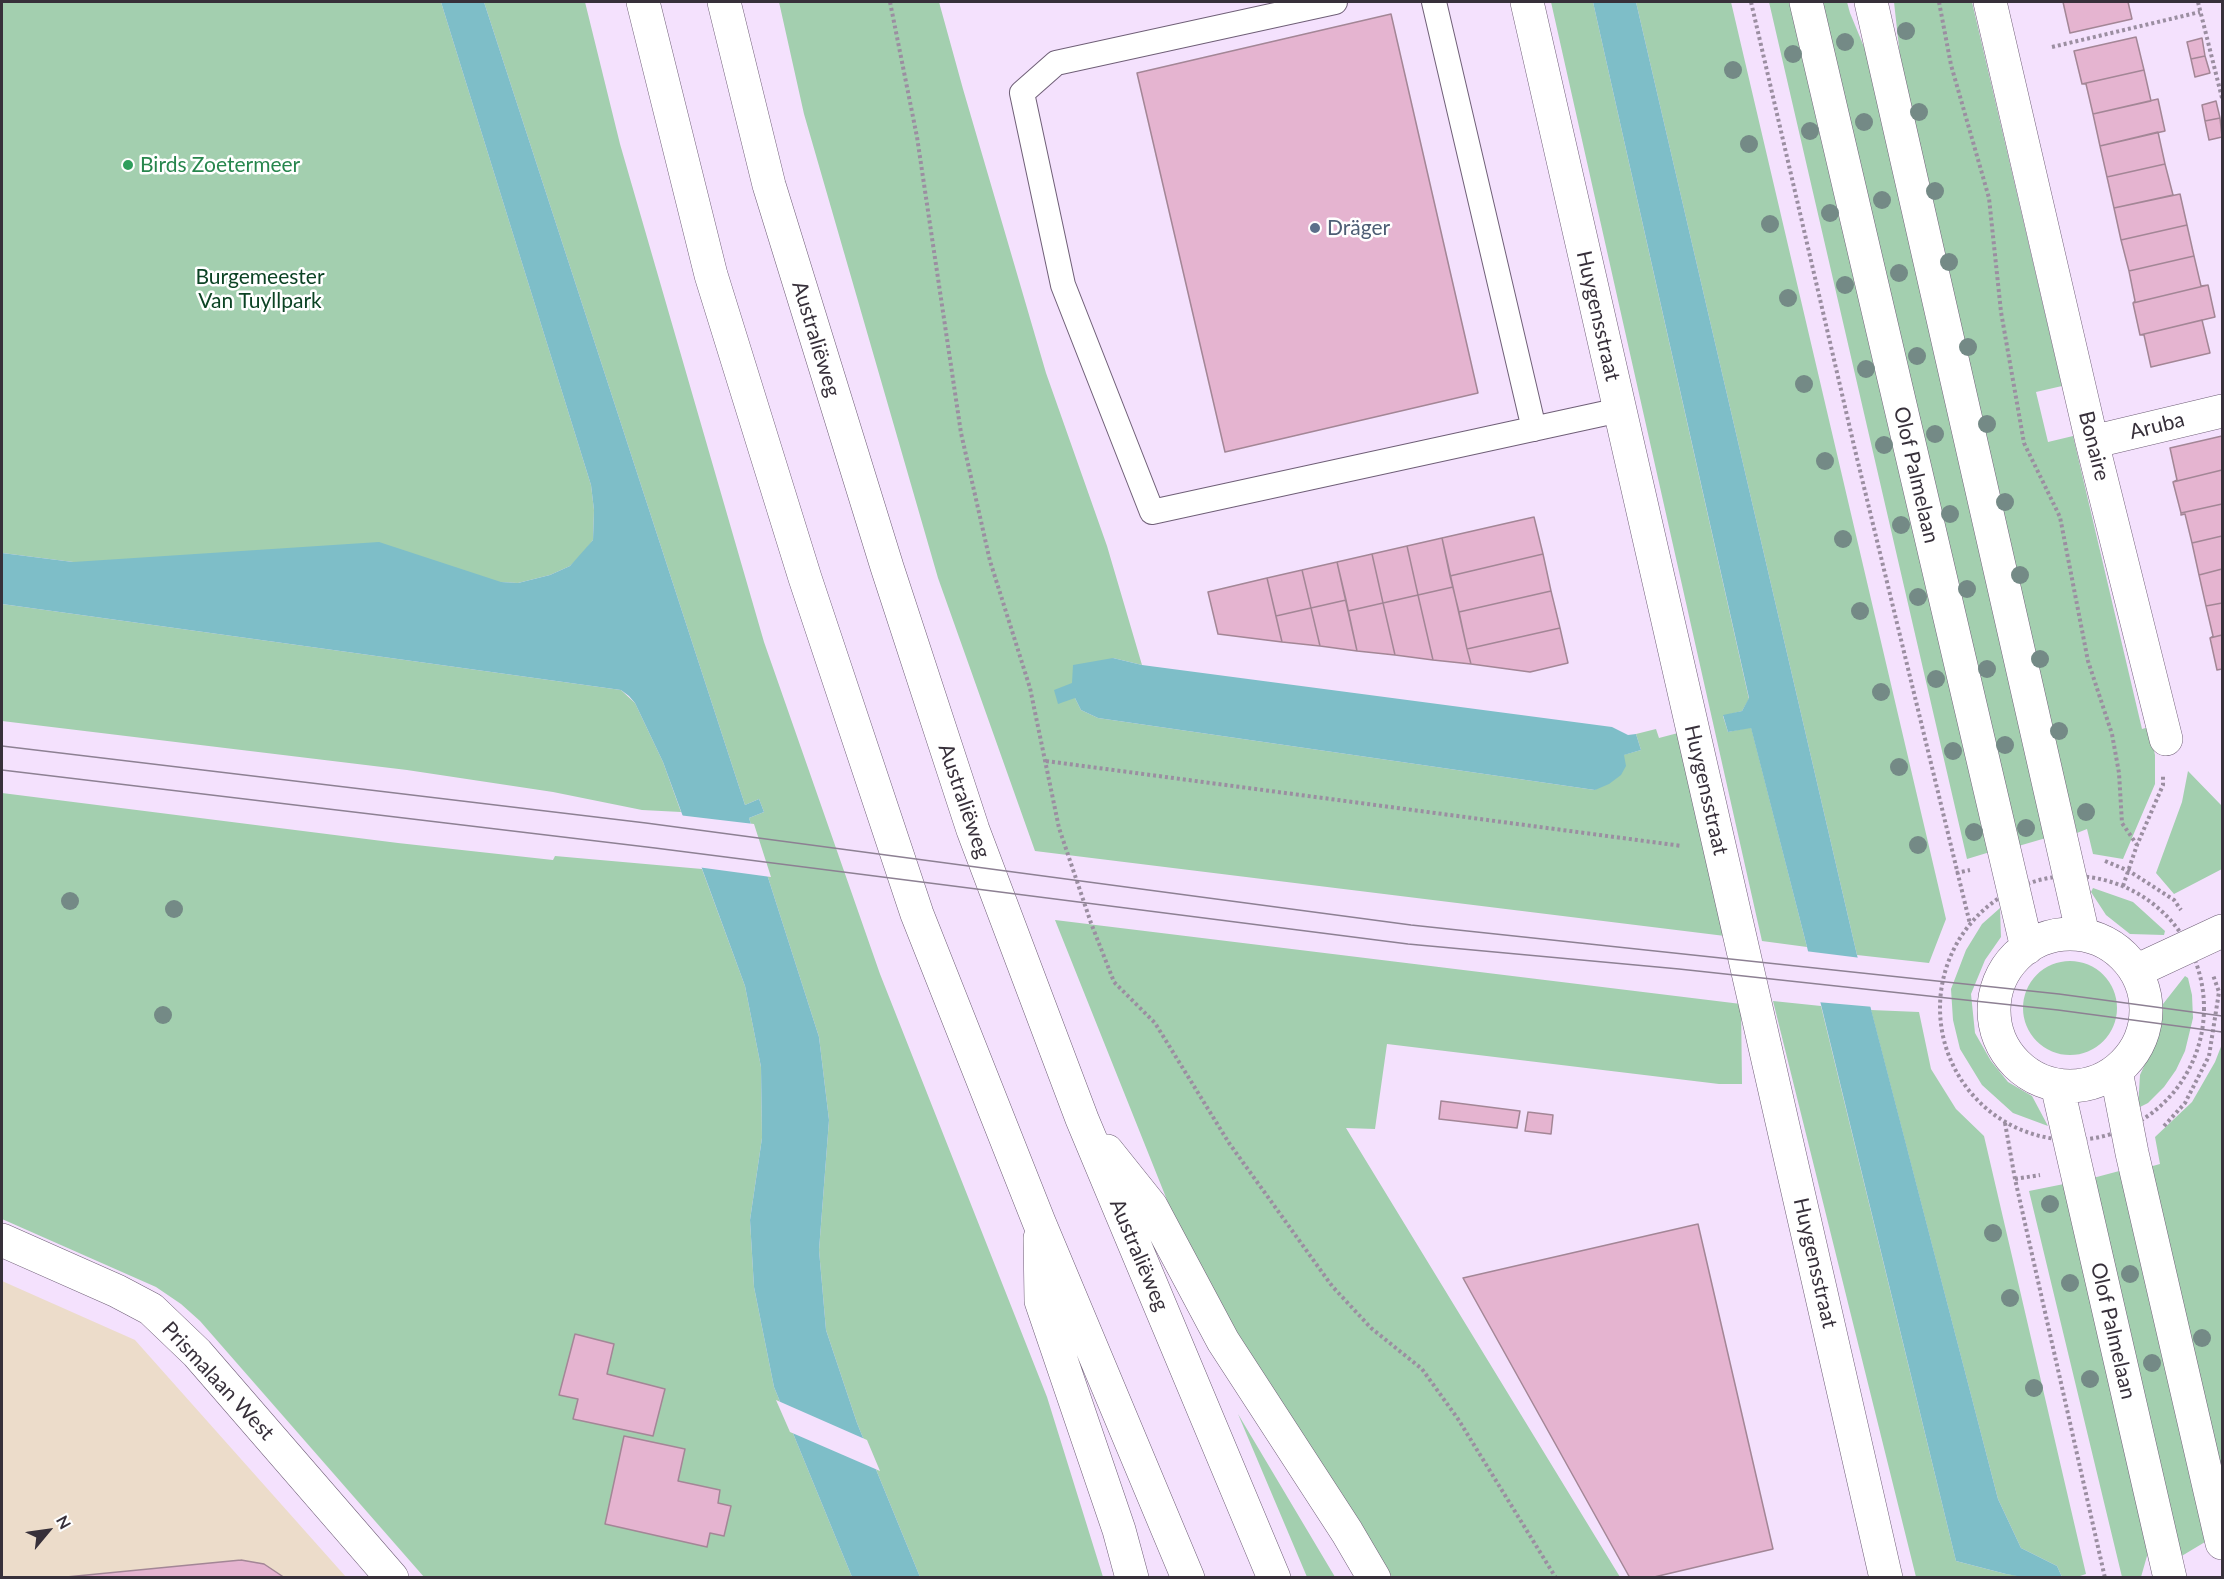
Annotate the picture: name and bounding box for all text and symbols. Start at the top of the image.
place label: Birds Zoetermeer [140,152,300,178]
marker: Birds Zoetermeer [121,158,135,172]
place label: Dräger [1327,215,1390,241]
marker: Dräger [1308,221,1322,235]
street label: Huygensstraat [1571,248,1625,384]
park label: Burgemeester Van Tuyllpark [195,264,325,314]
street label: Australiëweg [786,278,846,400]
street label: Olof Palmelaan [1888,404,1944,546]
street label: Aruba [2127,407,2187,445]
street label: Bonaire [2073,409,2115,483]
street label: Huygensstraat [1679,722,1733,858]
street label: Australiëweg [933,740,995,862]
street label: Australiëweg [1104,1195,1174,1315]
street label: Huygensstraat [1788,1195,1842,1331]
street label: Olof Palmelaan [2085,1260,2141,1402]
street label: Prismalaan West [157,1316,279,1446]
north arrow [18,1501,78,1561]
text: N [53,1512,75,1532]

